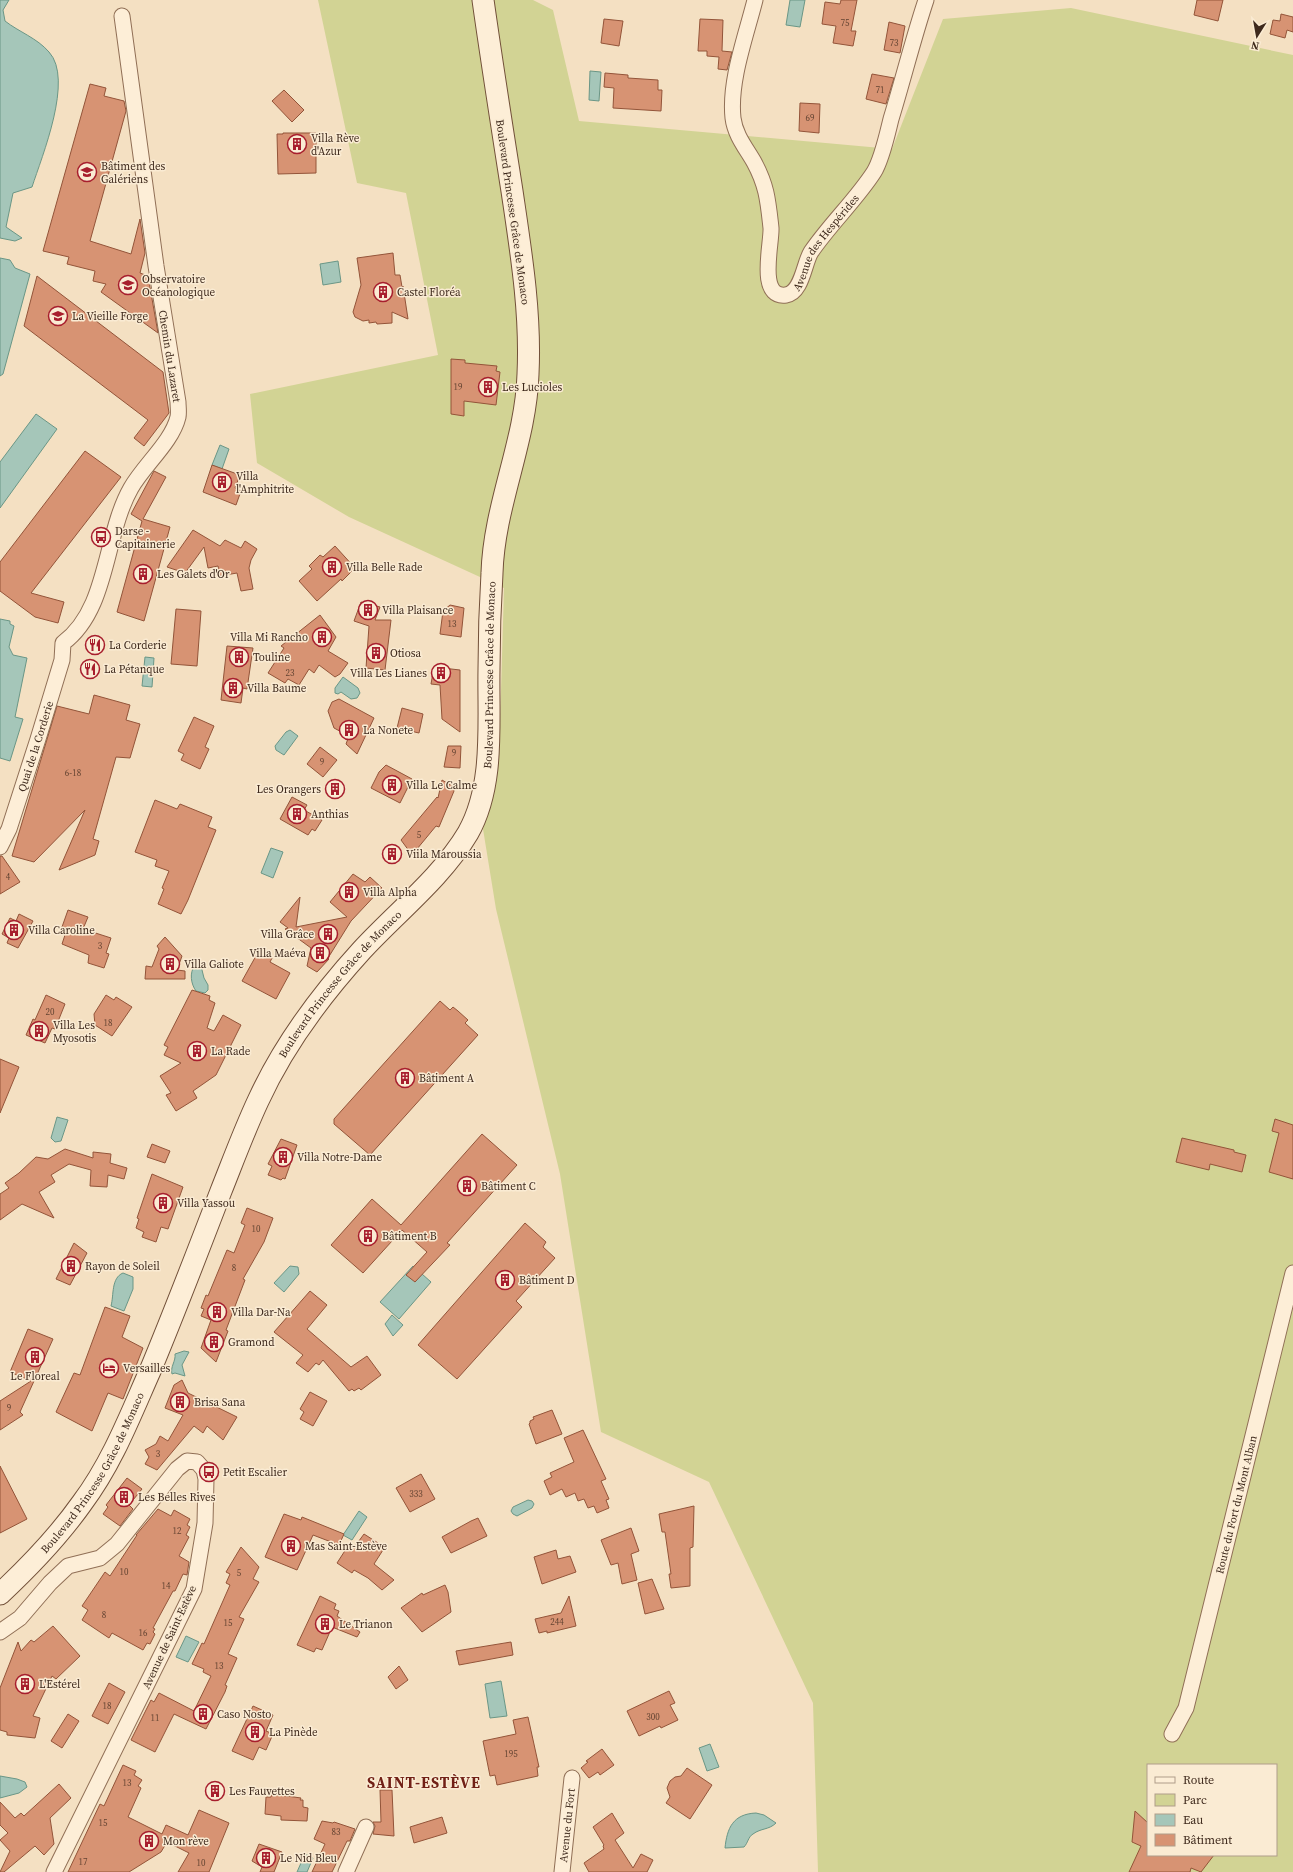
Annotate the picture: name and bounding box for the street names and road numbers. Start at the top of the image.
street label: Boulevard Princesse Grâce de Monaco [492,118,533,306]
street label: Avenue des Hespérides [789,191,863,294]
street label: Chemin du Lazaret [155,309,184,404]
street label: Boulevard Princesse Grâce de Monaco [480,581,499,769]
street label: Quai de la Corderie [14,699,57,794]
street label: Boulevard Princesse Grâce de Monaco [275,907,405,1061]
street label: Boulevard Princesse Grâce de Monaco [38,1390,148,1557]
street label: Route du Fort du Mont Alban [1212,1434,1261,1576]
street label: Avenue de Saint-Estève [139,1583,200,1691]
street label: Avenue du Fort [556,1787,579,1863]

